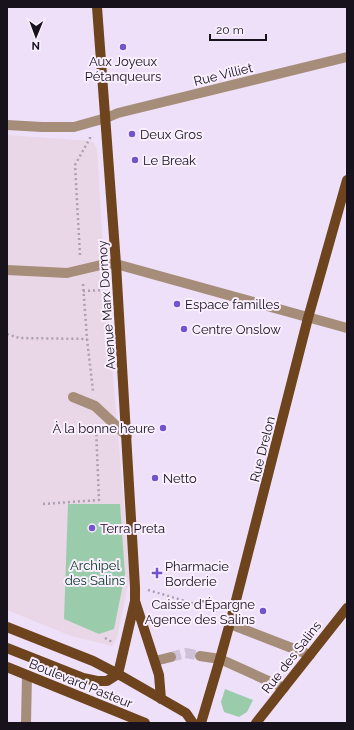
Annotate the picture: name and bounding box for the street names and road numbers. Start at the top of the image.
street label: Rue Villiet [192,60,255,89]
street label: Avenue Marx Dormoy [94,240,119,370]
street label: Rue Drelon [247,415,278,484]
street label: Rue des Salins [259,618,324,696]
street label: Boulevard Pasteur [27,656,135,711]

